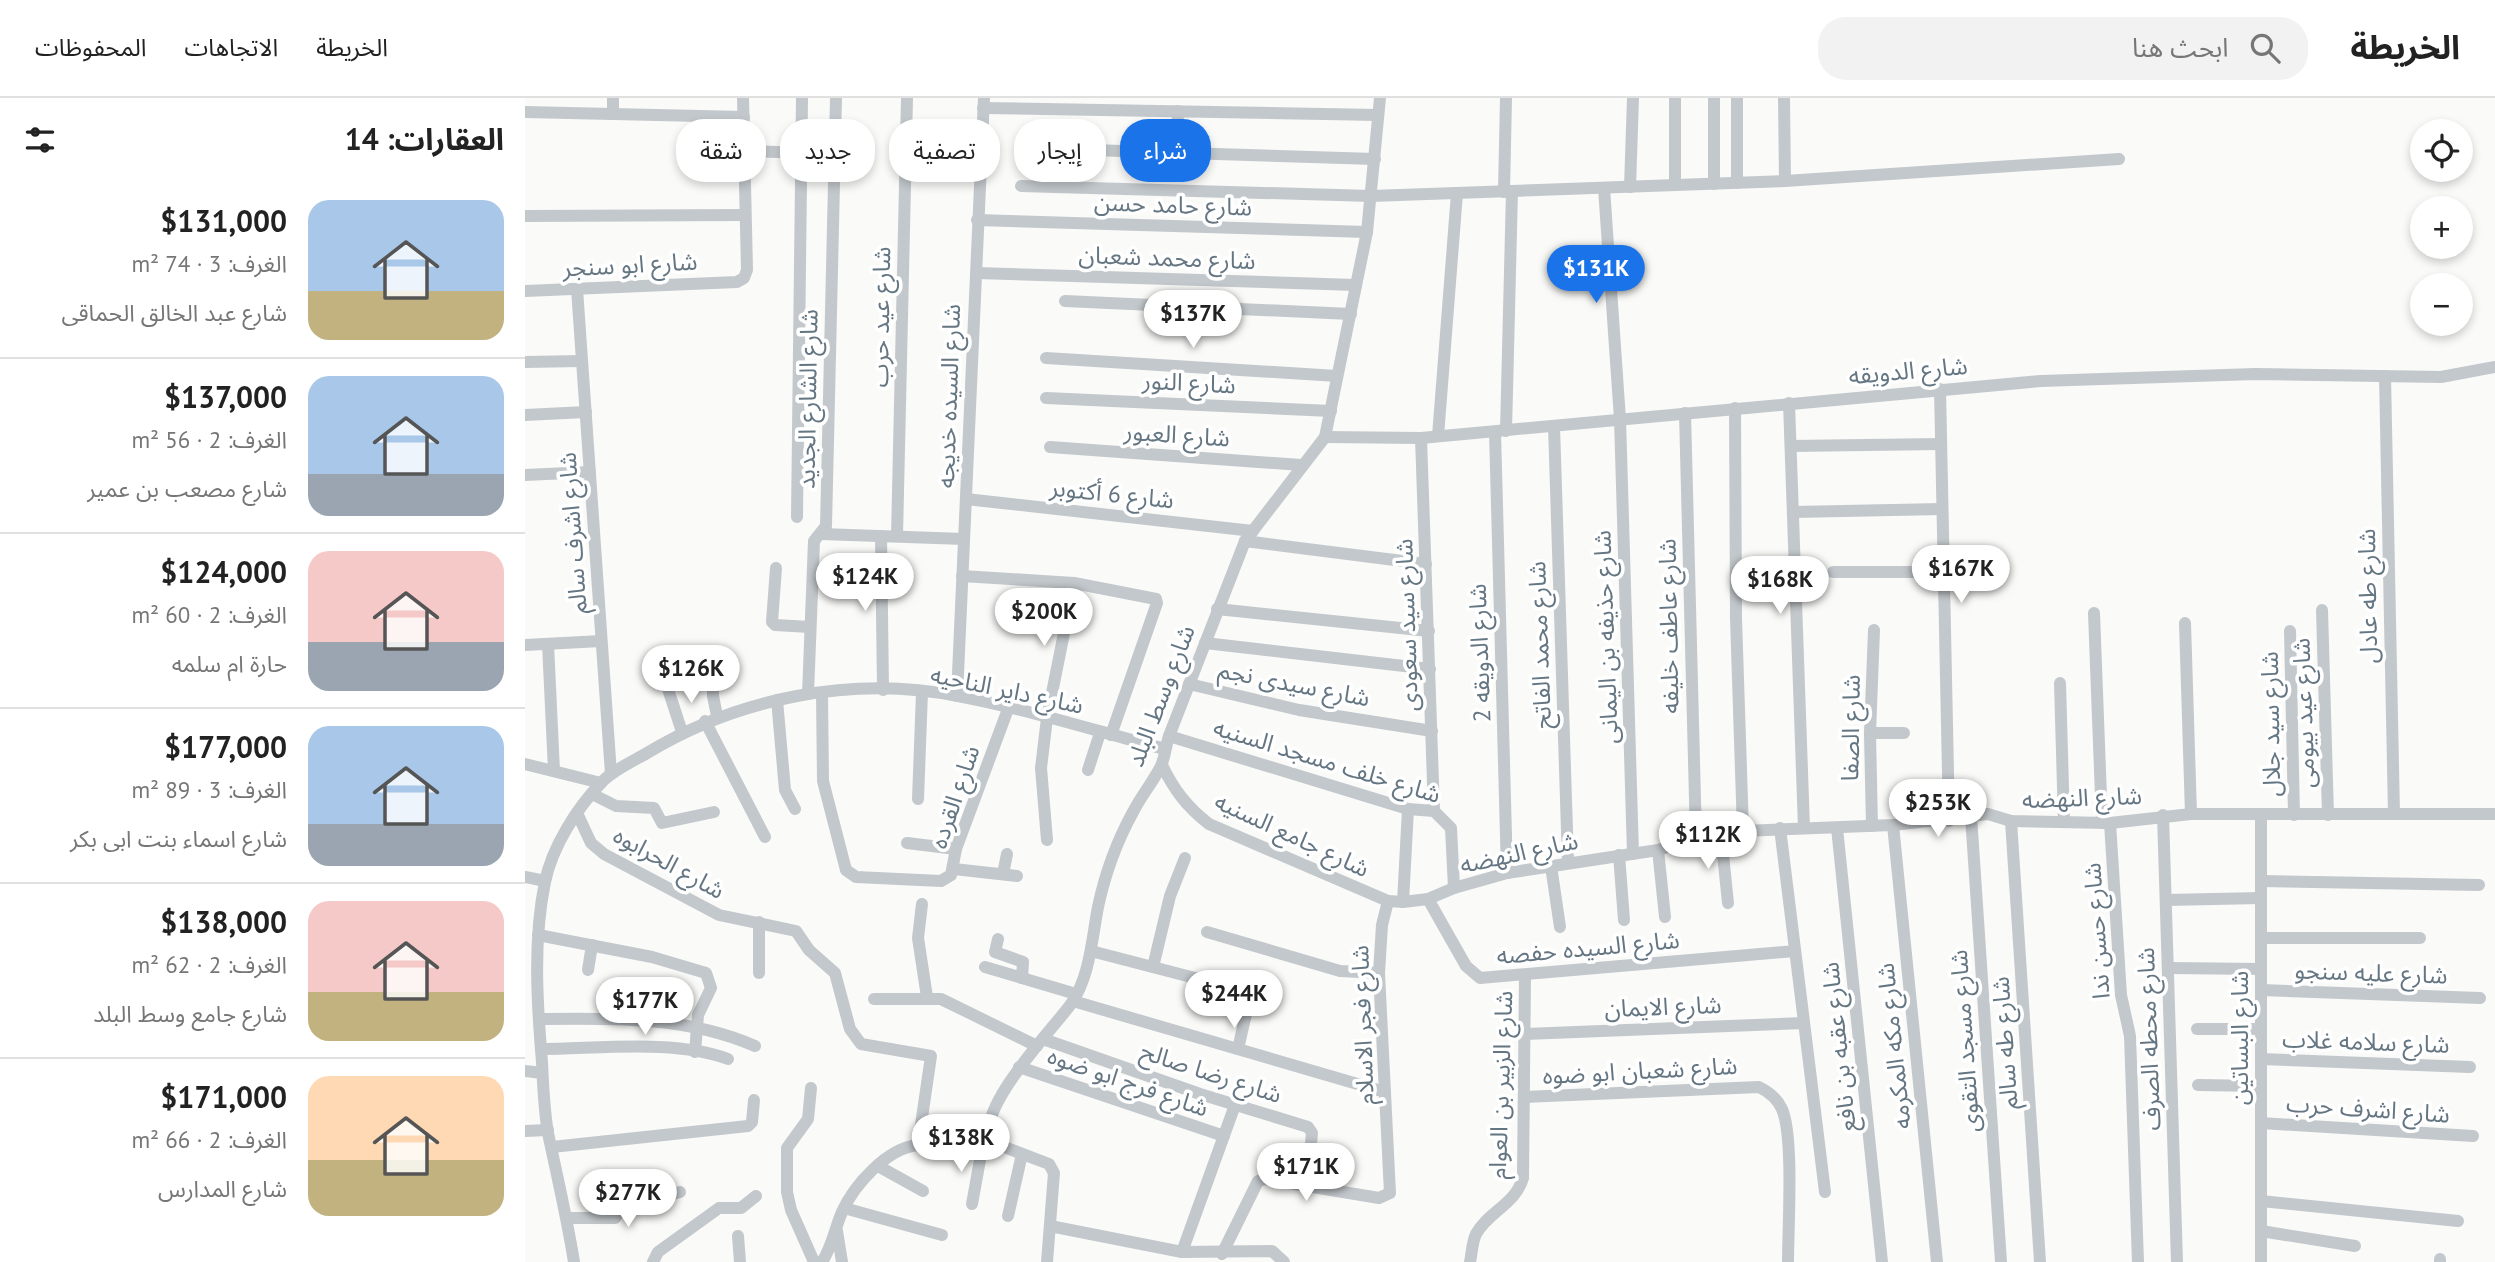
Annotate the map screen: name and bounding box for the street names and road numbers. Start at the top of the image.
street label: شارع حامد حسن [1093,186,1253,225]
street label: شارع محمد شعبان [1078,239,1256,278]
street label: شارع ابو سنجر [561,245,698,286]
street label: شارع عيد حرب [864,246,899,388]
street label: شارع السيده خديجه [930,303,969,489]
street label: شارع الشارع الجديد [790,309,827,489]
street label: شارع الدويقه [1847,350,1969,393]
street label: شارع النور [1140,365,1237,402]
street label: شارع العبور [1122,415,1231,456]
street label: شارع اشرف سالم [551,451,596,615]
street label: شارع 6 أكتوبر [1047,471,1176,517]
street label: شارع طه عادل [2351,528,2386,664]
street label: شارع حذيفه بن اليمانى [1586,530,1627,744]
street label: شارع سيد سعودى [1388,538,1427,712]
street label: شارع عاطف خليفه [1651,538,1688,714]
street label: شارع محمد الفاتح [1521,561,1560,729]
street label: شارع الدويقه 2 [1462,583,1499,723]
street label: شارع وسط البلد [1119,621,1204,772]
street label: شارع عيد بيومى [2285,637,2324,789]
street label: شارع سيد جلال [2254,651,2289,797]
street label: شارع سيدى نجم [1215,654,1372,715]
street label: شارع داير الناحيه [927,658,1086,723]
street label: شارع الصفا [1834,674,1869,782]
street label: شارع خلف مسجد السنيه [1209,711,1444,812]
street label: شارع القرده [922,741,988,853]
street label: شارع النهضه [2021,780,2143,817]
street label: شارع جامع السنيه [1209,785,1375,886]
street label: شارع الحرابوه [607,819,730,908]
street label: شارع النهضه [1457,825,1581,882]
street label: شارع حسن ندا [2076,862,2119,1000]
street label: شارع السيده حفصه [1495,924,1681,973]
street label: شارع فجر الاسلام [1344,945,1384,1105]
street label: شارع محطه الصرف [2130,947,2169,1131]
street label: شارع مسجد التقوى [1943,949,1988,1133]
street label: شارع عليه سنجو [2294,954,2448,993]
street label: شارع عقبه بن نافع [1814,960,1865,1134]
street label: شارع مكه المكرمه [1869,961,1920,1131]
street label: شارع البساتين [2224,971,2257,1105]
street label: شارع طه سالم [1984,975,2027,1110]
street label: شارع الايمان [1604,989,1722,1026]
street label: شارع الزبير بن العوام [1482,990,1522,1180]
street label: شارع سلامه غلاب [2282,1023,2450,1062]
street label: شارع رضا صالح [1136,1035,1286,1112]
street label: شارع فرج ابو ضوه [1043,1040,1213,1125]
street label: شارع شعبان ابو ضوه [1542,1050,1738,1093]
street label: شارع اشرف حرب [2285,1087,2451,1132]

